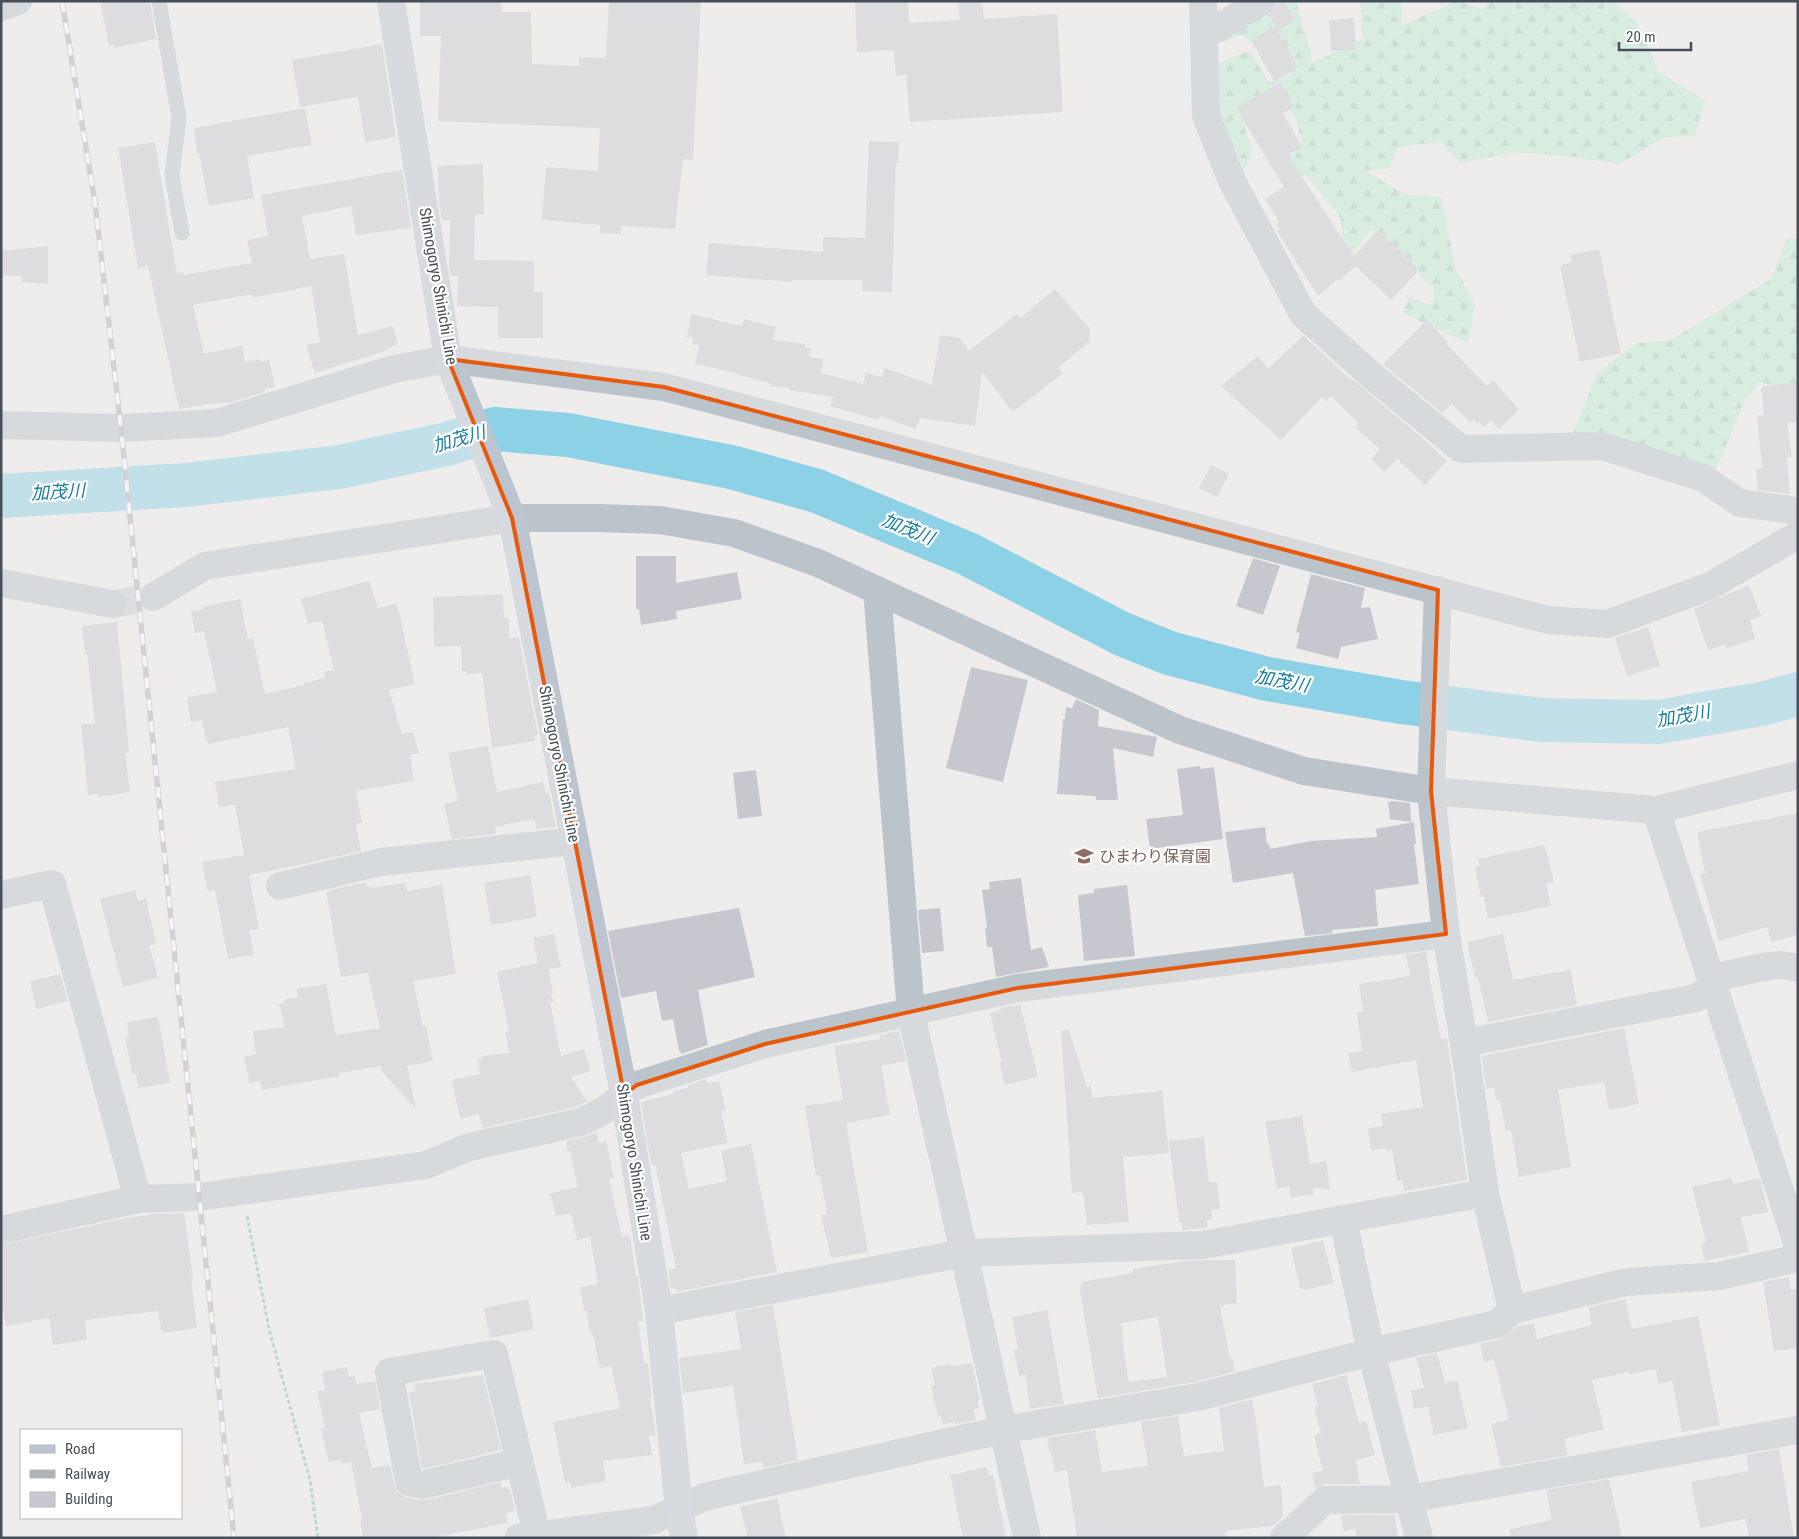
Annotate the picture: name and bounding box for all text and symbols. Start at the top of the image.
scale bar [1619,20,1692,52]
text: 20 m [1626,28,1656,46]
street label: Shimogoryo Shinichi Line [415,206,462,366]
water label: 加茂川 [430,420,490,456]
water label: 加茂川 [30,479,87,503]
water label: 加茂川 [879,509,939,549]
water label: 加茂川 [1254,665,1313,696]
street label: Shimogoryo Shinichi Line [535,684,584,844]
water label: 加茂川 [1655,700,1713,731]
school or university icon: ひまわり保育園 [1073,845,1095,867]
place label: ひまわり保育園 [1099,847,1211,866]
street label: Shimogoryo Shinichi Line [613,1082,656,1242]
legend [20,1429,182,1519]
text: Road [65,1440,95,1458]
text: Railway [65,1465,110,1483]
text: Building [65,1490,113,1508]

